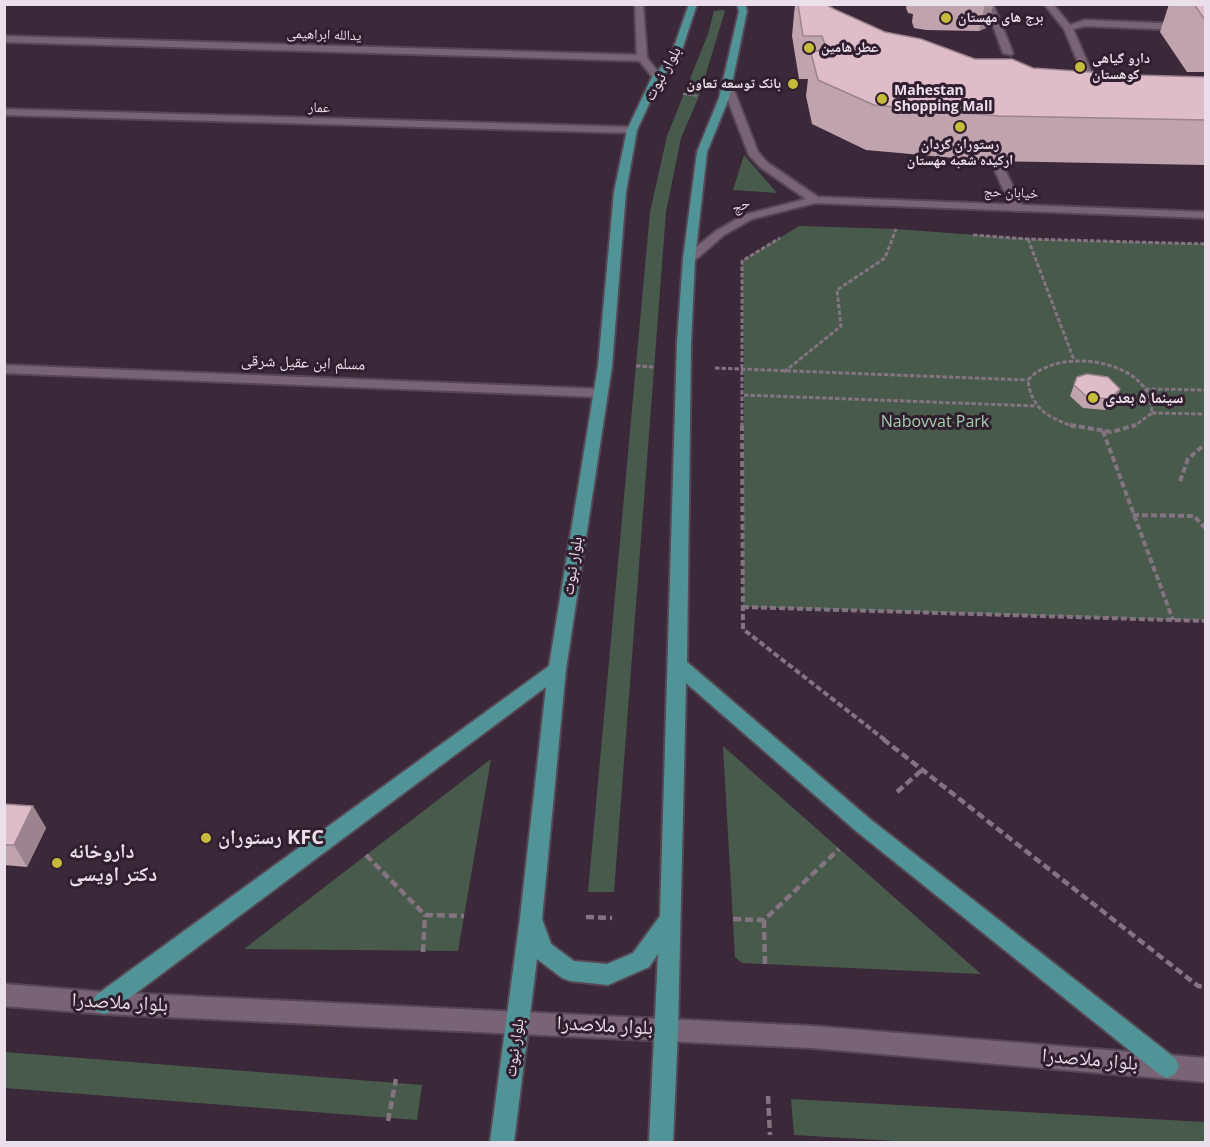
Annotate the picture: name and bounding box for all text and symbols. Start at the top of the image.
place label: برج های مهستان [958,10,1043,26]
marker: برج های مهستان [939,11,953,25]
street label: یدالله ابراهیمی [286,25,362,45]
place label: عطر هامین [821,40,879,56]
marker: عطر هامین [802,41,816,55]
street label: بلوار نبوت [640,44,686,104]
place label: دارو گیاهی کوهستان [1092,51,1150,84]
marker: دارو گیاهی کوهستان [1073,60,1087,74]
place label: بانک توسعه تعاون [686,76,781,92]
marker: بانک توسعه تعاون [786,77,800,91]
place label: Mahestan Shopping Mall [894,83,993,116]
marker: Mahestan Shopping Mall [875,92,889,106]
street label: عمار [308,99,330,117]
marker: رستوران گردان ارکیده شعبه مهستان [953,120,967,134]
place label: رستوران گردان ارکیده شعبه مهستان [907,137,1013,170]
street label: خیابان حج [983,184,1039,202]
street label: حج [729,195,753,217]
street label: مسلم ابن عقیل شرقی [240,351,366,375]
place label: سینما ۵ بعدی [1105,388,1183,408]
marker: سینما ۵ بعدی [1086,391,1100,405]
park label: Nabovvat Park [881,412,989,432]
street label: بلوار نبوت [559,535,587,597]
place label: رستوران KFC [218,826,324,850]
marker: رستوران KFC [199,831,213,845]
place label: داروخانه دکتر اویسی [69,840,157,887]
marker: داروخانه دکتر اویسی [50,856,64,870]
street label: بلوار ملاصدرا [71,988,169,1018]
street label: بلوار ملاصدرا [556,1011,654,1041]
street label: بلوار نبوت [501,1018,529,1078]
street label: بلوار ملاصدرا [1041,1044,1139,1076]

